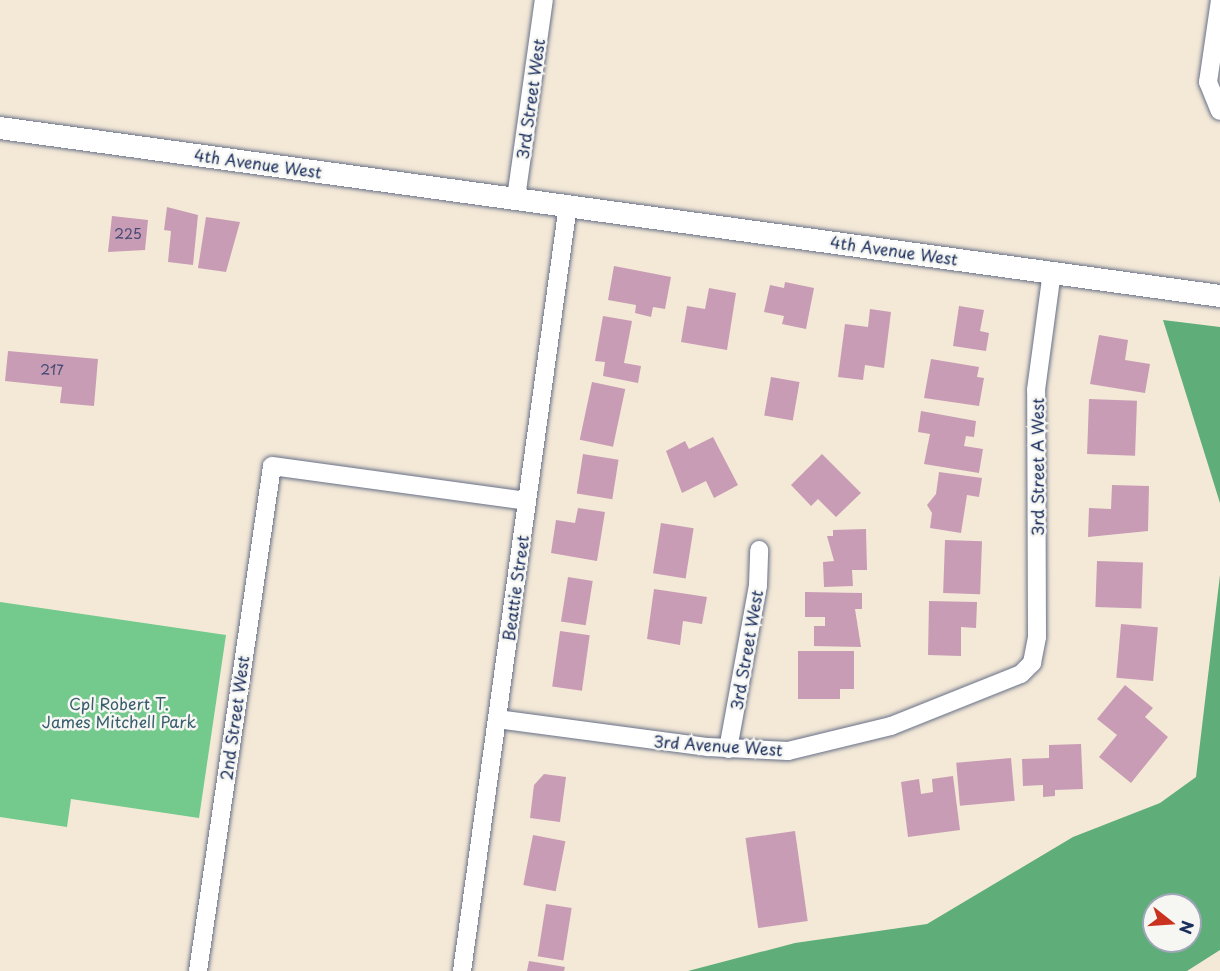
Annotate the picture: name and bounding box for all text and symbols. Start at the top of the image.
street label: 3rd Street West [512,37,548,161]
street label: 4th Avenue West [193,145,323,181]
house number: 225 [114,226,142,242]
street label: 4th Avenue West [829,232,959,268]
house number: 217 [40,362,64,378]
street label: 3rd Street A West [1027,397,1047,537]
street label: Beattie Street [498,533,532,643]
street label: 3rd Street West [726,588,766,712]
street label: 2nd Street West [216,654,252,782]
park label: Cpl Robert T. James Mitchell Park [41,693,197,731]
street label: 3rd Avenue West [653,731,783,759]
north arrow [1142,893,1202,953]
text: N [1174,918,1201,937]

